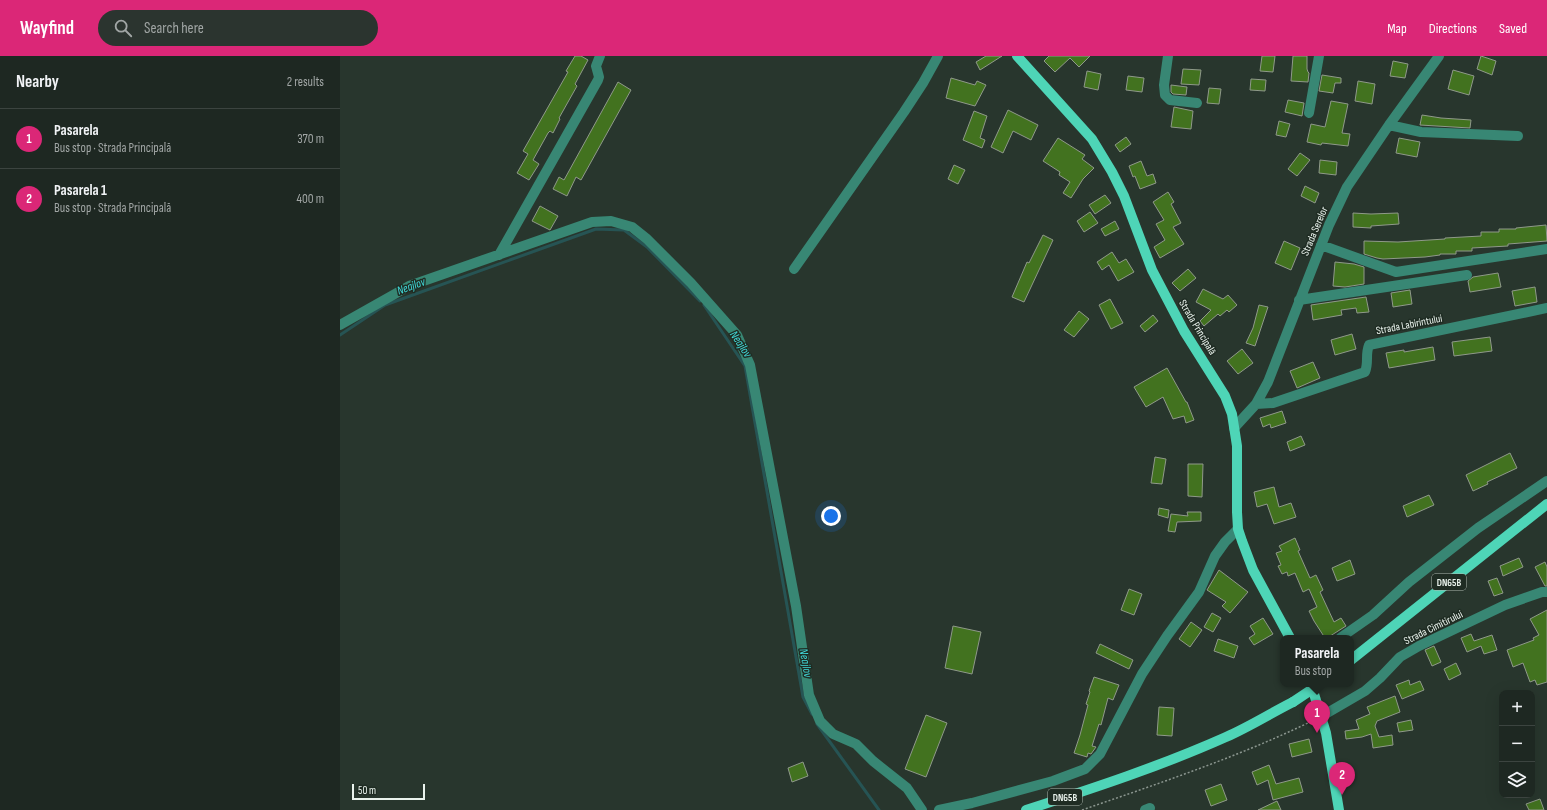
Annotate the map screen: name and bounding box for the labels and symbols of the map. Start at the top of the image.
street label: Strada Serelor [1298,205,1331,258]
water label: Neajlov [395,274,428,299]
street label: Strada Principală [1176,297,1219,357]
street label: Strada Labirintului [1375,312,1443,337]
water label: Neajlov [726,328,755,361]
your location [821,506,841,526]
road number: DN65B [1432,574,1466,590]
street label: Strada Cimitirului [1402,608,1465,647]
water label: Neajlov [796,647,816,679]
pin: 1 [1304,700,1330,733]
pin: 2 [1329,762,1355,795]
scale bar [352,782,425,801]
road number: DN65B [1048,789,1082,805]

